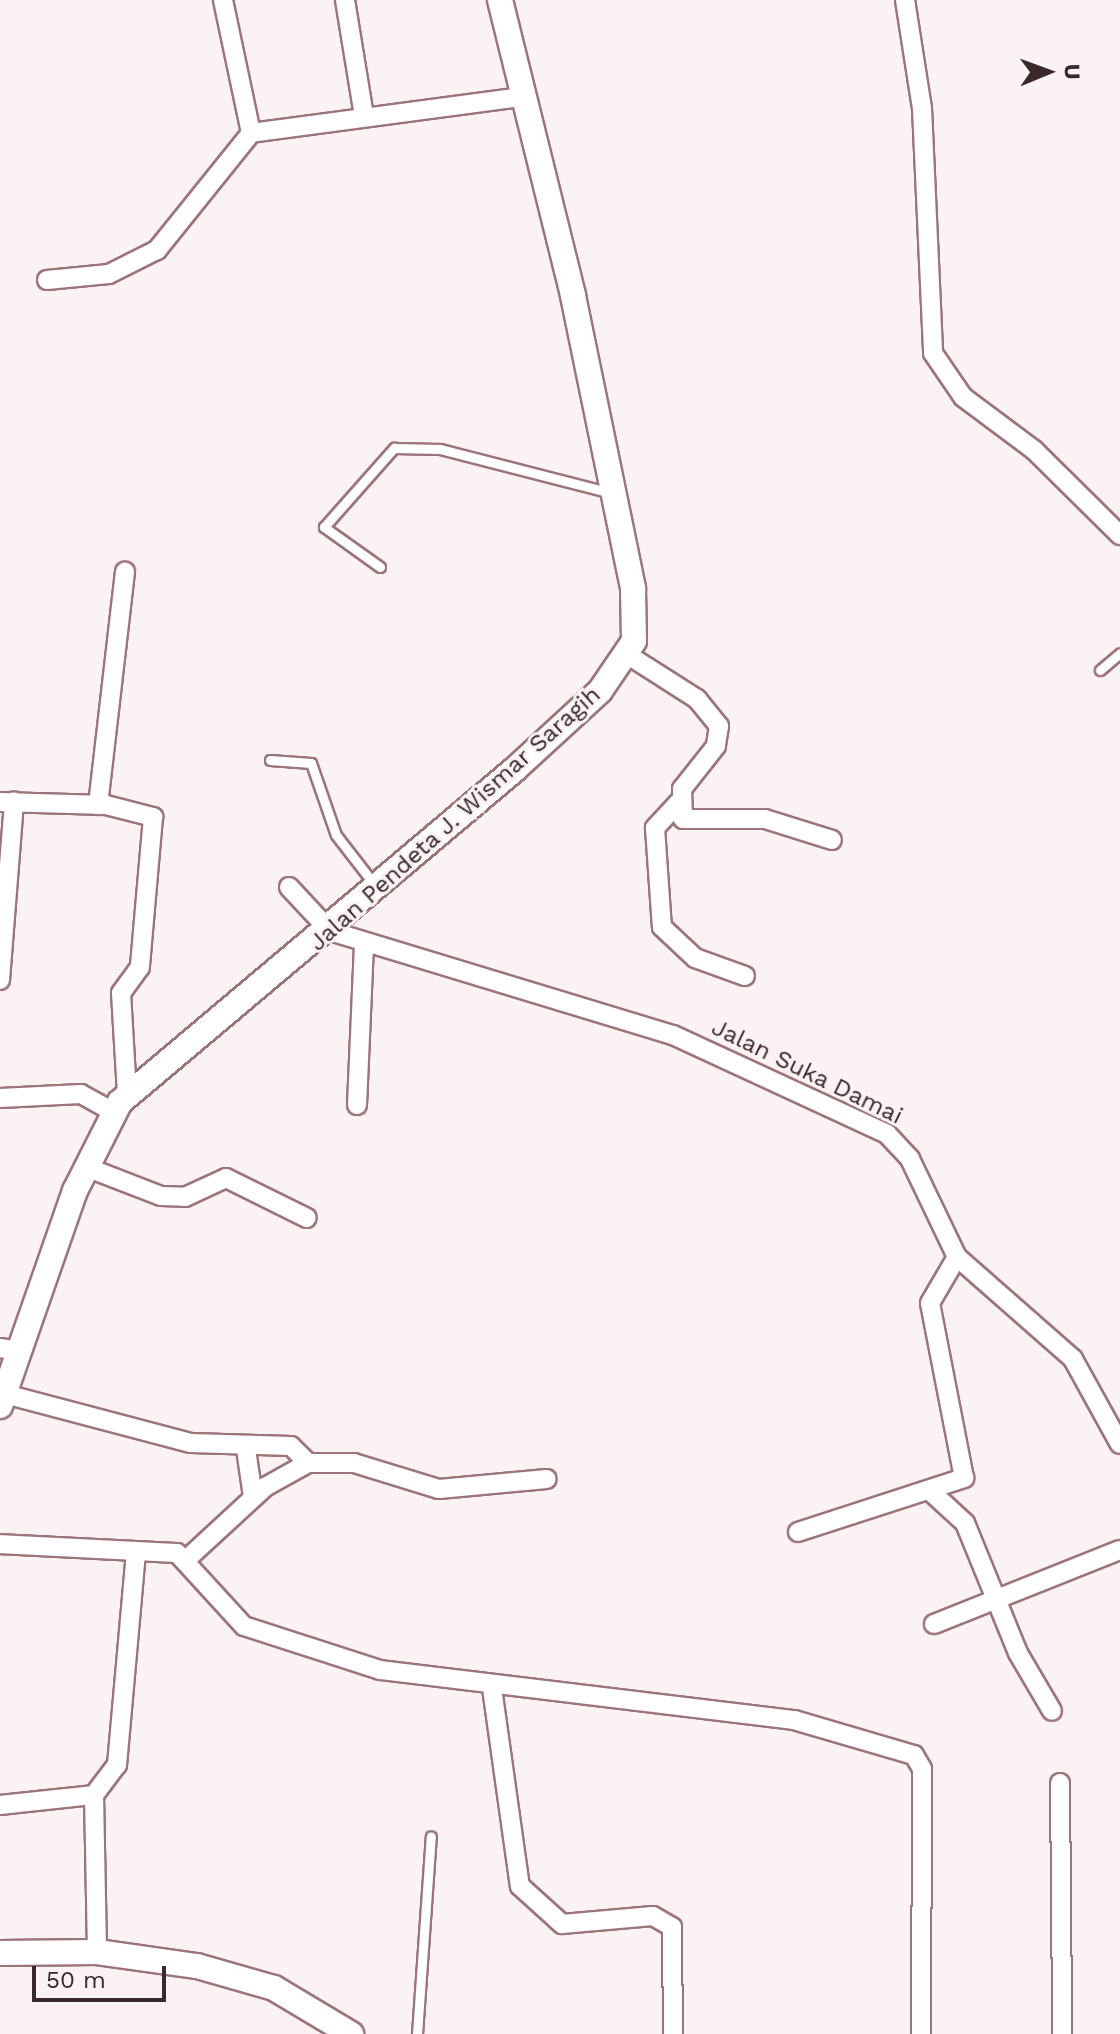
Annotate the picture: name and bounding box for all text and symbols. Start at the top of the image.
north arrow [1008,32,1088,112]
text: U [1060,64,1085,80]
street label: Jalan Pendeta J. Wismar Saragih [303,680,607,958]
street label: Jalan Suka Damai [706,1013,908,1131]
scale bar [36,1950,170,2000]
text: 50 m [46,1966,106,1994]

